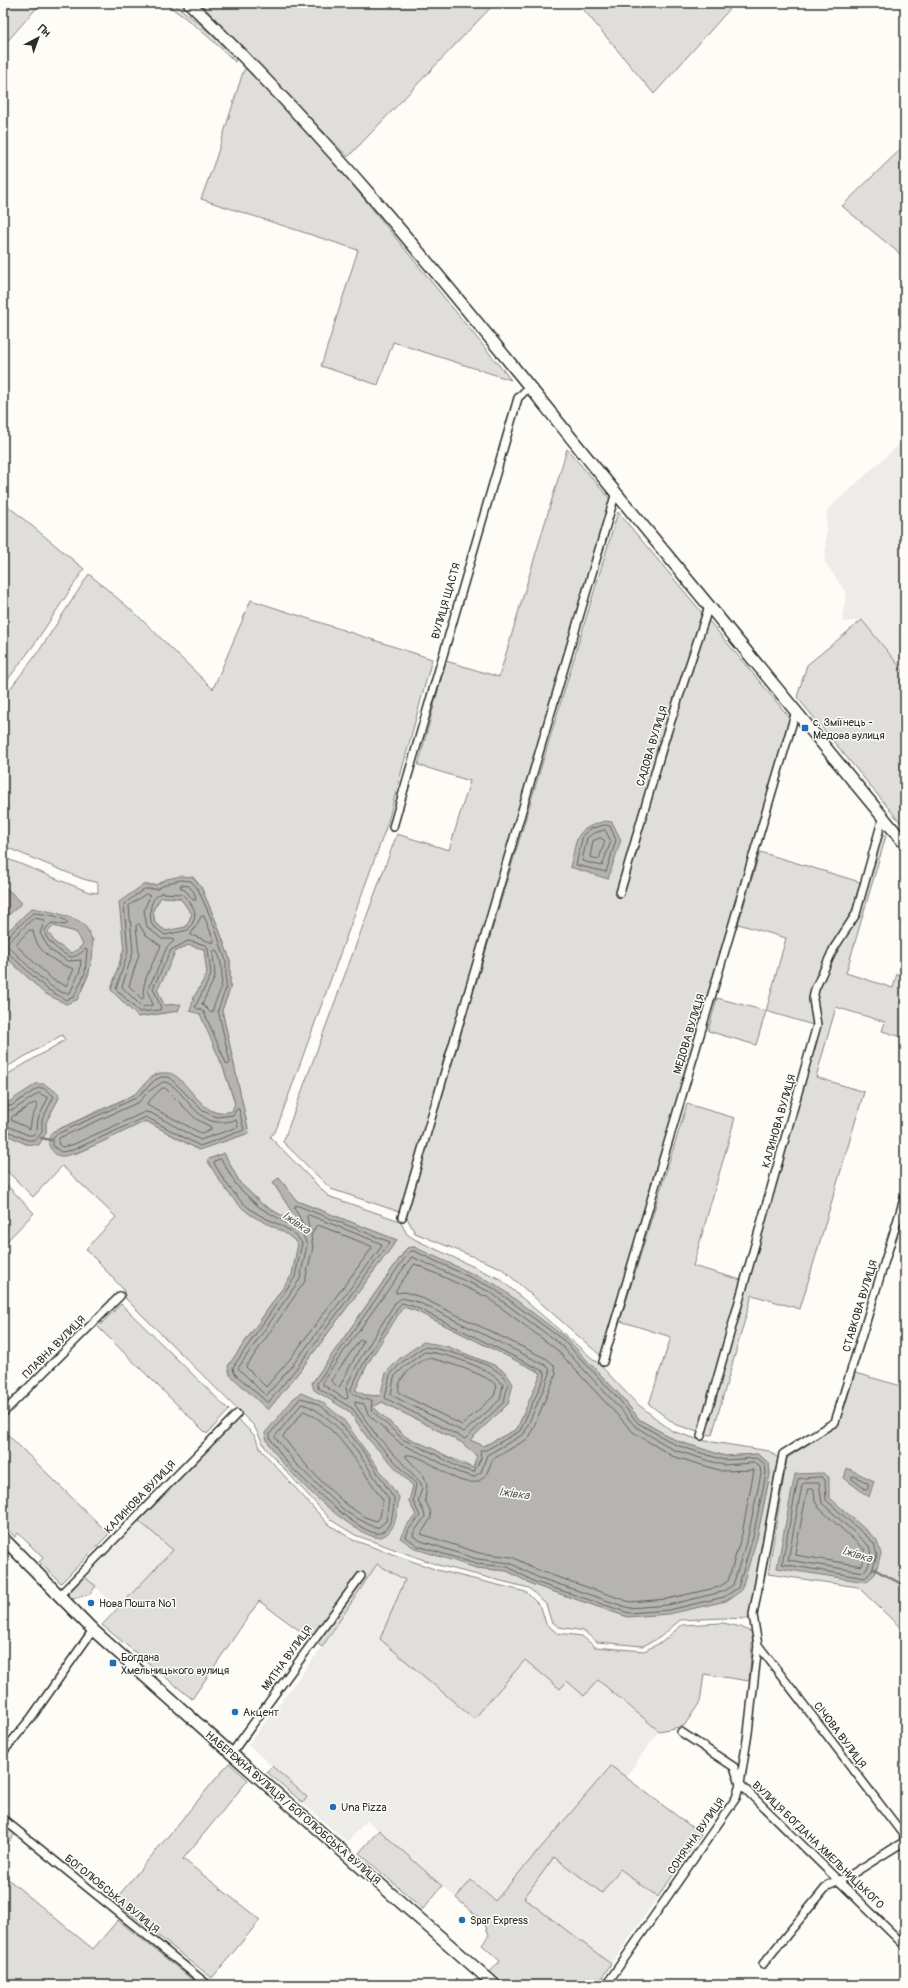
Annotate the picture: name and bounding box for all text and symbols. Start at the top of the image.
north arrow [18,18,58,58]
text: Пн [35,22,53,40]
street label: ВУЛИЦЯ ЩАСТЯ [429,561,463,641]
street label: САДОВА ВУЛИЦЯ [634,704,670,788]
place label: с. Зміїнець - Медова вулиця [813,716,885,742]
marker: с. Зміїнець - Медова вулиця [800,723,810,733]
street label: МЕДОВА ВУЛИЦЯ [671,992,707,1076]
street label: КАЛИНОВА ВУЛИЦЯ [759,1073,799,1169]
water label: Іжівка [279,1208,314,1239]
street label: СТАВКОВА ВУЛИЦЯ [840,1258,880,1354]
street label: ПЛАВНА ВУЛИЦЯ [20,1313,88,1381]
street label: КАЛИНОВА ВУЛИЦЯ [102,1458,178,1536]
water label: Іжівка [498,1484,532,1504]
water label: Іжівка [840,1544,875,1567]
place label: Нова Пошта №1 [99,1597,176,1610]
marker: Нова Пошта №1 [86,1598,96,1608]
street label: МИТНА ВУЛИЦЯ [259,1623,315,1693]
place label: Богдана Хмельницького вулиця [121,1651,229,1677]
marker: Богдана Хмельницького вулиця [108,1658,118,1668]
street label: СІЧОВА ВУЛИЦЯ [811,1699,869,1771]
place label: Акцент [243,1706,280,1719]
marker: Акцент [230,1707,240,1717]
street label: НАБЕРЕЖНА ВУЛИЦЯ / БОГОЛЮБСЬКА ВУЛИЦЯ [203,1728,383,1888]
street label: ВУЛИЦЯ БОГДАНА ХМЕЛЬНИЦЬКОГО [749,1779,887,1911]
street label: СОНЯЧНА ВУЛИЦЯ [665,1795,727,1877]
place label: Una Pizza [341,1801,387,1814]
marker: Una Pizza [328,1802,338,1812]
street label: БОГОЛЮБСЬКА ВУЛИЦЯ [62,1852,162,1936]
place label: Spar Express [470,1914,528,1927]
marker: Spar Express [457,1915,467,1925]

